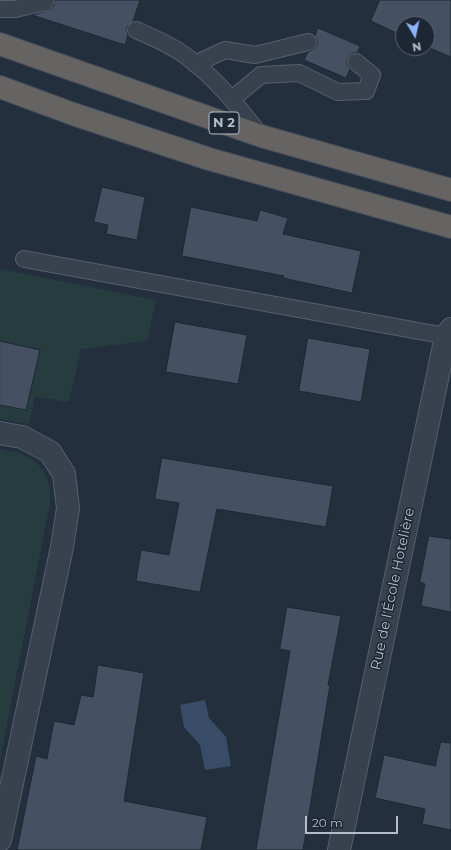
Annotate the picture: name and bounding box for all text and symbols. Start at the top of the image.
north arrow [395,16,435,56]
text: N [411,39,422,54]
road number: N 2 [209,112,239,134]
street label: Rue de l'École Hotelière [368,506,418,672]
scale bar [307,808,400,834]
text: 20 m [312,815,343,830]

